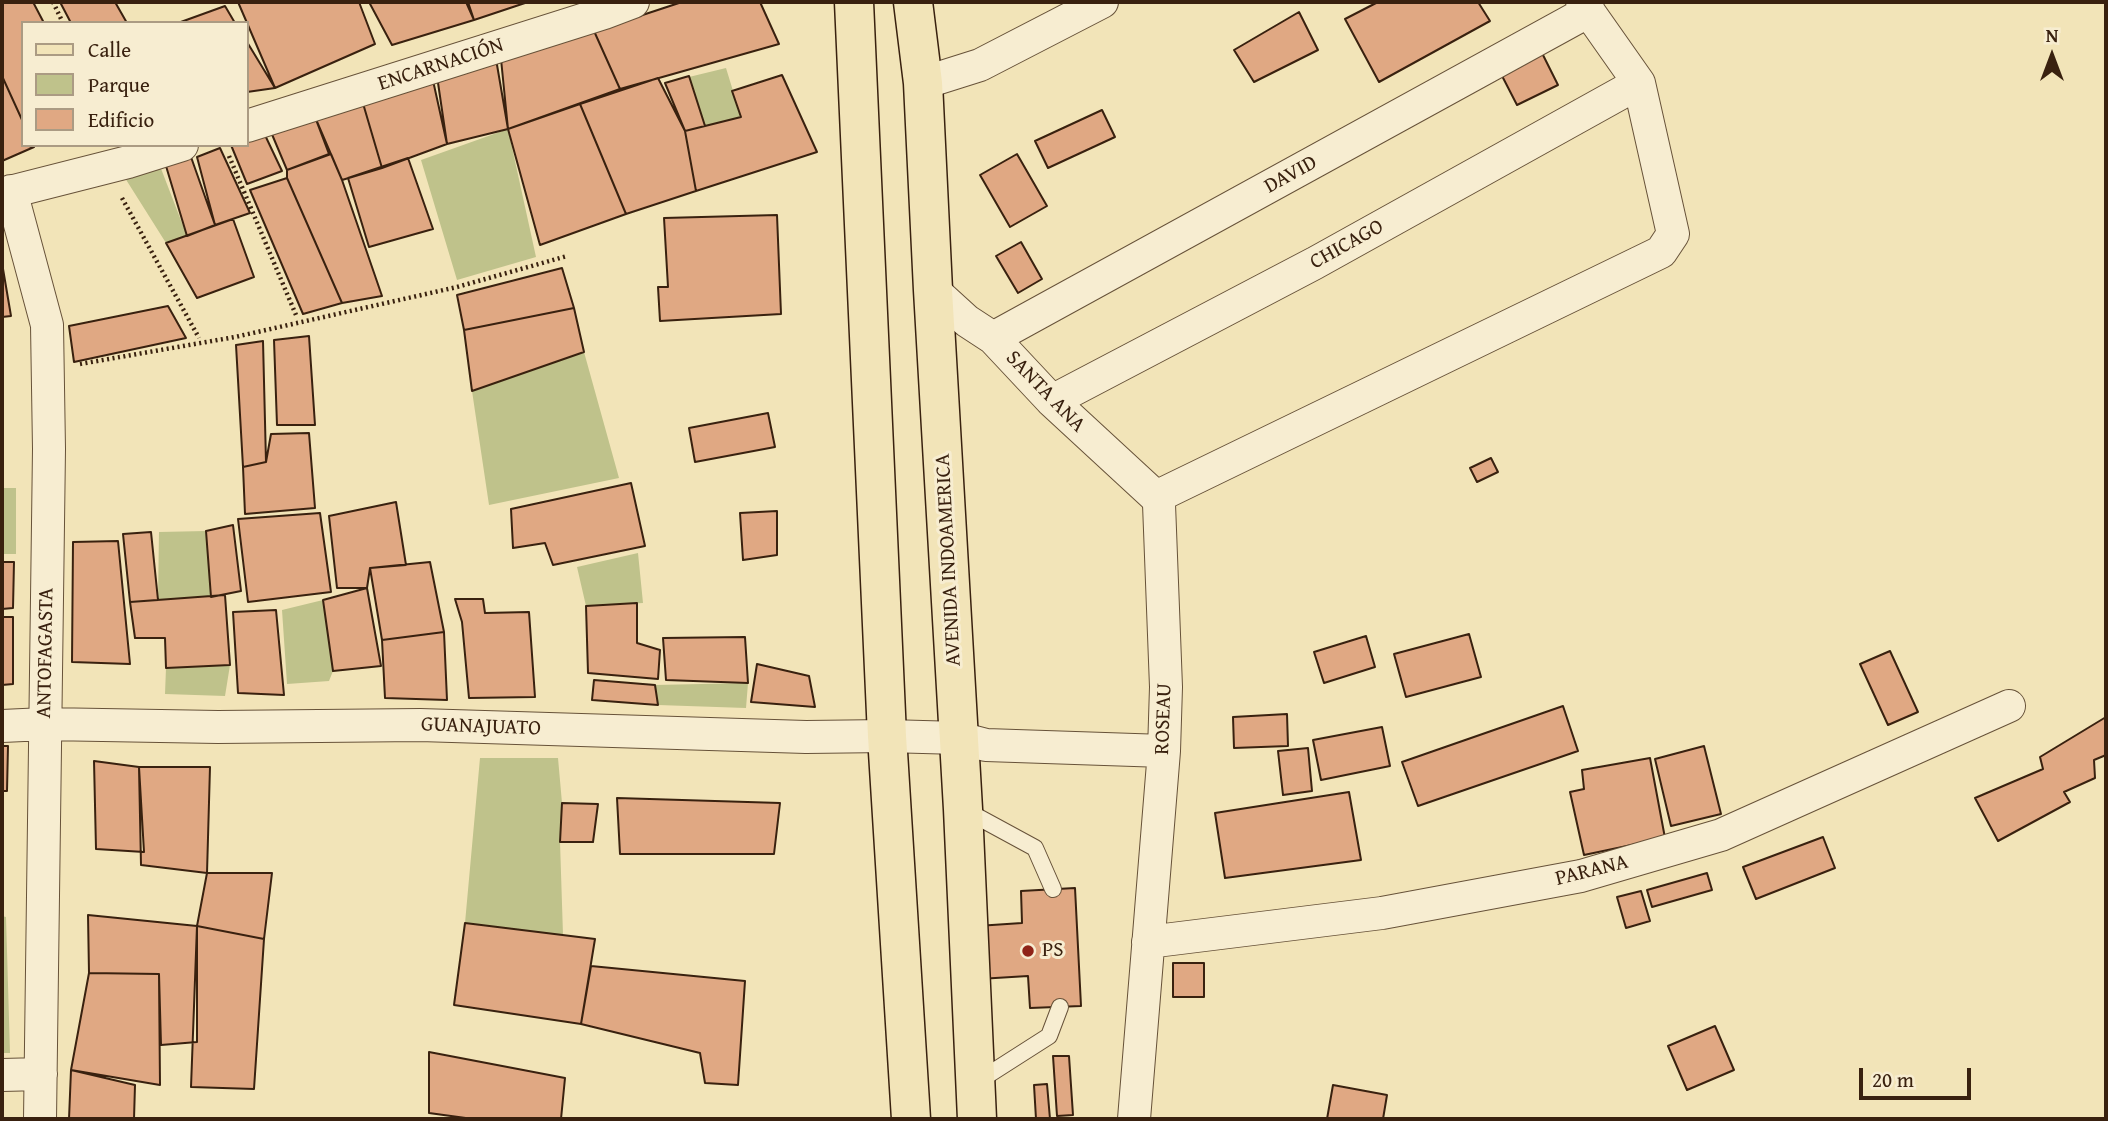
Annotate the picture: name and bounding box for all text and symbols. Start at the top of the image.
legend [21,21,248,147]
north arrow [2017,21,2087,91]
text: N [2046,21,2058,49]
street label: ENCARNACIÓN [375,33,507,97]
text: Calle [88,34,131,65]
text: Parque [88,69,150,100]
text: Edificio [88,104,154,135]
street label: DAVID [1260,150,1322,200]
street label: CHICAGO [1306,215,1388,275]
street label: SANTA ANA [1000,346,1090,438]
street label: AVENIDA INDOAMERICA [931,453,967,667]
street label: ANTOFAGASTA [32,587,60,719]
street label: ROSEAU [1150,683,1178,755]
street label: GUANAJUATO [421,712,541,742]
street label: PARANA [1553,850,1631,892]
place label: PS [1042,938,1064,964]
marker: PS [1020,943,1036,959]
scale bar [1863,1054,1975,1098]
text: 20 m [1872,1064,1914,1095]

